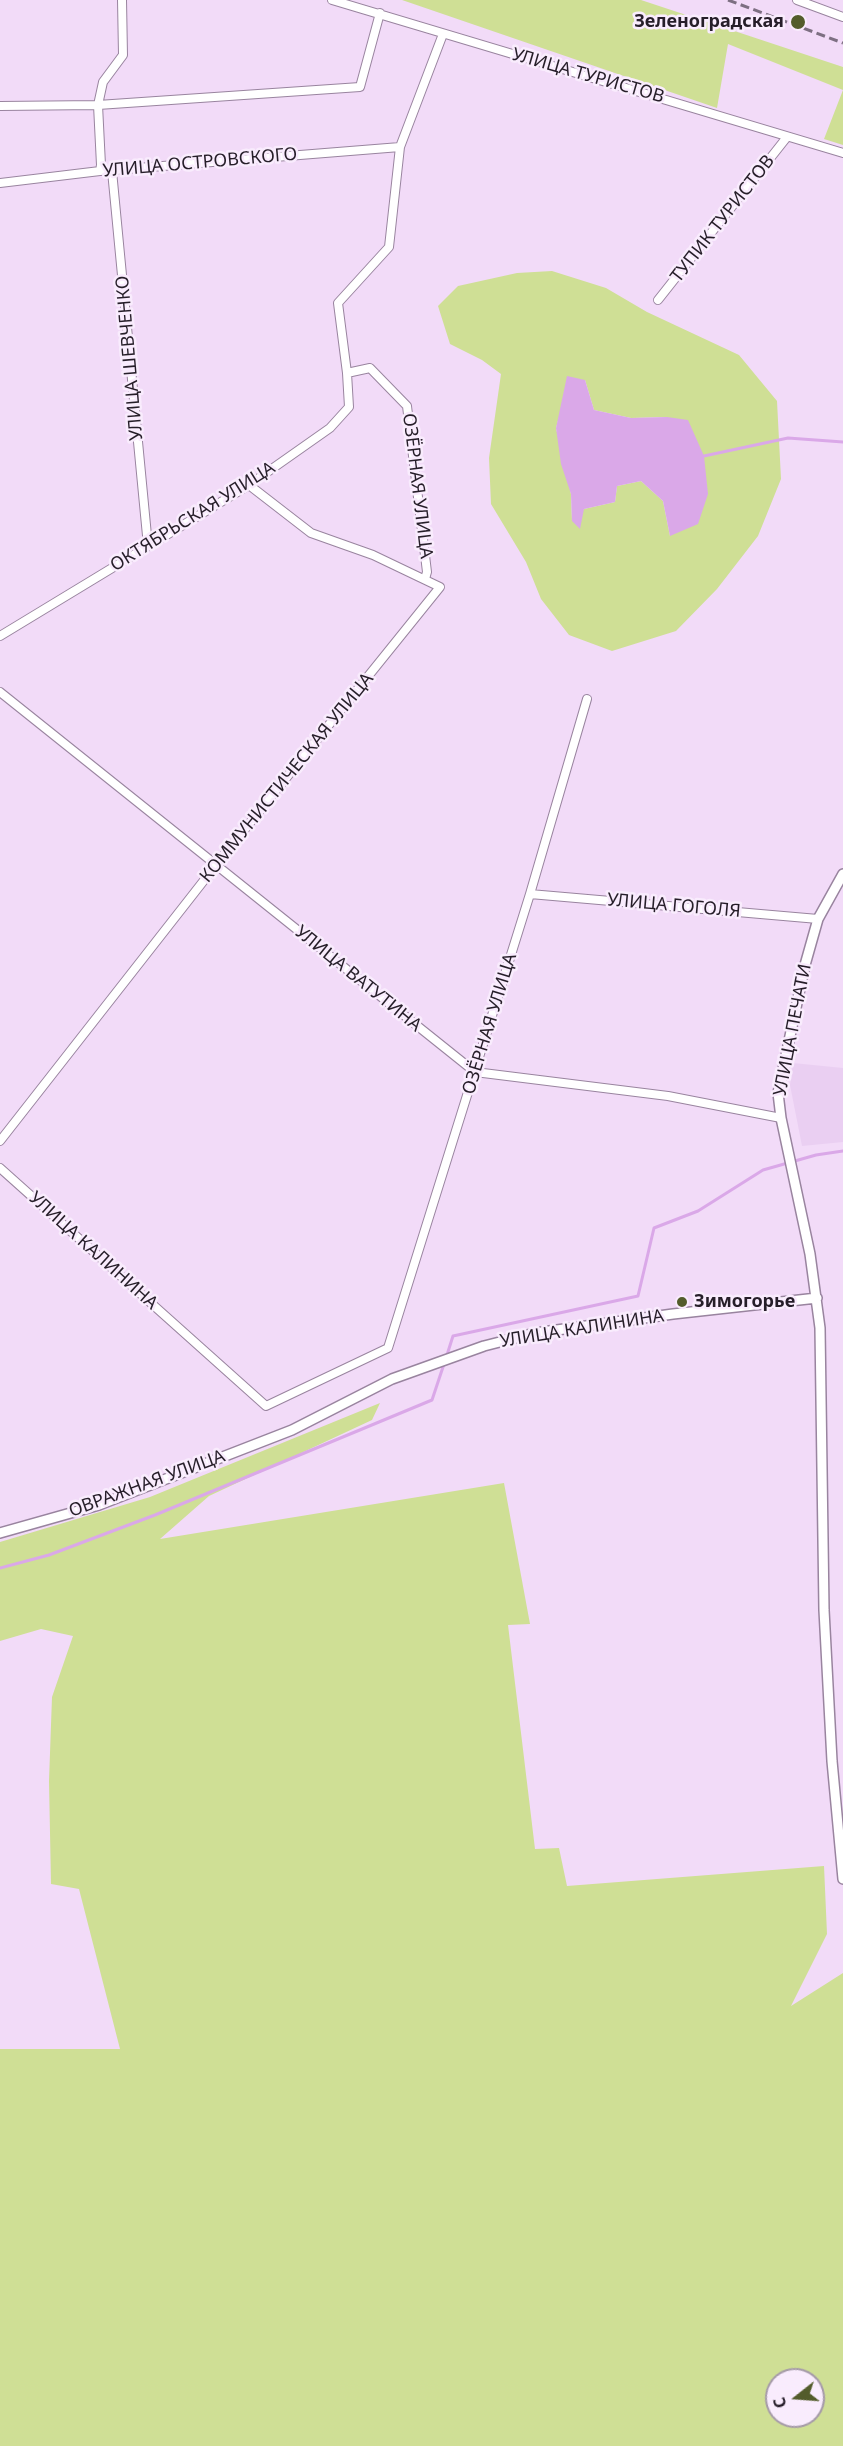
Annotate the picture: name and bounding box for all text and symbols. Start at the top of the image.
place label: Зеленоградская [634,11,784,33]
marker: Зеленоградская [789,13,807,31]
street label: УЛИЦА ТУРИСТОВ [509,44,667,108]
street label: УЛИЦА ОСТРОВСКОГО [102,144,298,182]
street label: ТУПИК ТУРИСТОВ [666,151,780,287]
street label: УЛИЦА ШЕВЧЕНКО [112,275,148,441]
street label: ОЗЁРНАЯ УЛИЦА [397,412,437,560]
street label: ОКТЯБРЬСКАЯ УЛИЦА [107,457,279,577]
street label: КОММУНИСТИЧЕСКАЯ УЛИЦА [196,669,378,887]
street label: УЛИЦА ГОГОЛЯ [606,889,742,923]
street label: УЛИЦА ВАТУТИНА [290,921,426,1037]
street label: ОЗЁРНАЯ УЛИЦА [458,951,522,1097]
street label: УЛИЦА ПЕЧАТИ [770,962,816,1098]
street label: УЛИЦА КАЛИНИНА [24,1187,162,1315]
place label: Зимогорье [694,1291,795,1313]
marker: Зимогорье [675,1295,689,1309]
street label: УЛИЦА КАЛИНИНА [498,1305,666,1353]
street label: ОВРАЖНАЯ УЛИЦА [66,1446,228,1522]
north arrow [765,2368,825,2428]
text: С [768,2395,792,2411]

